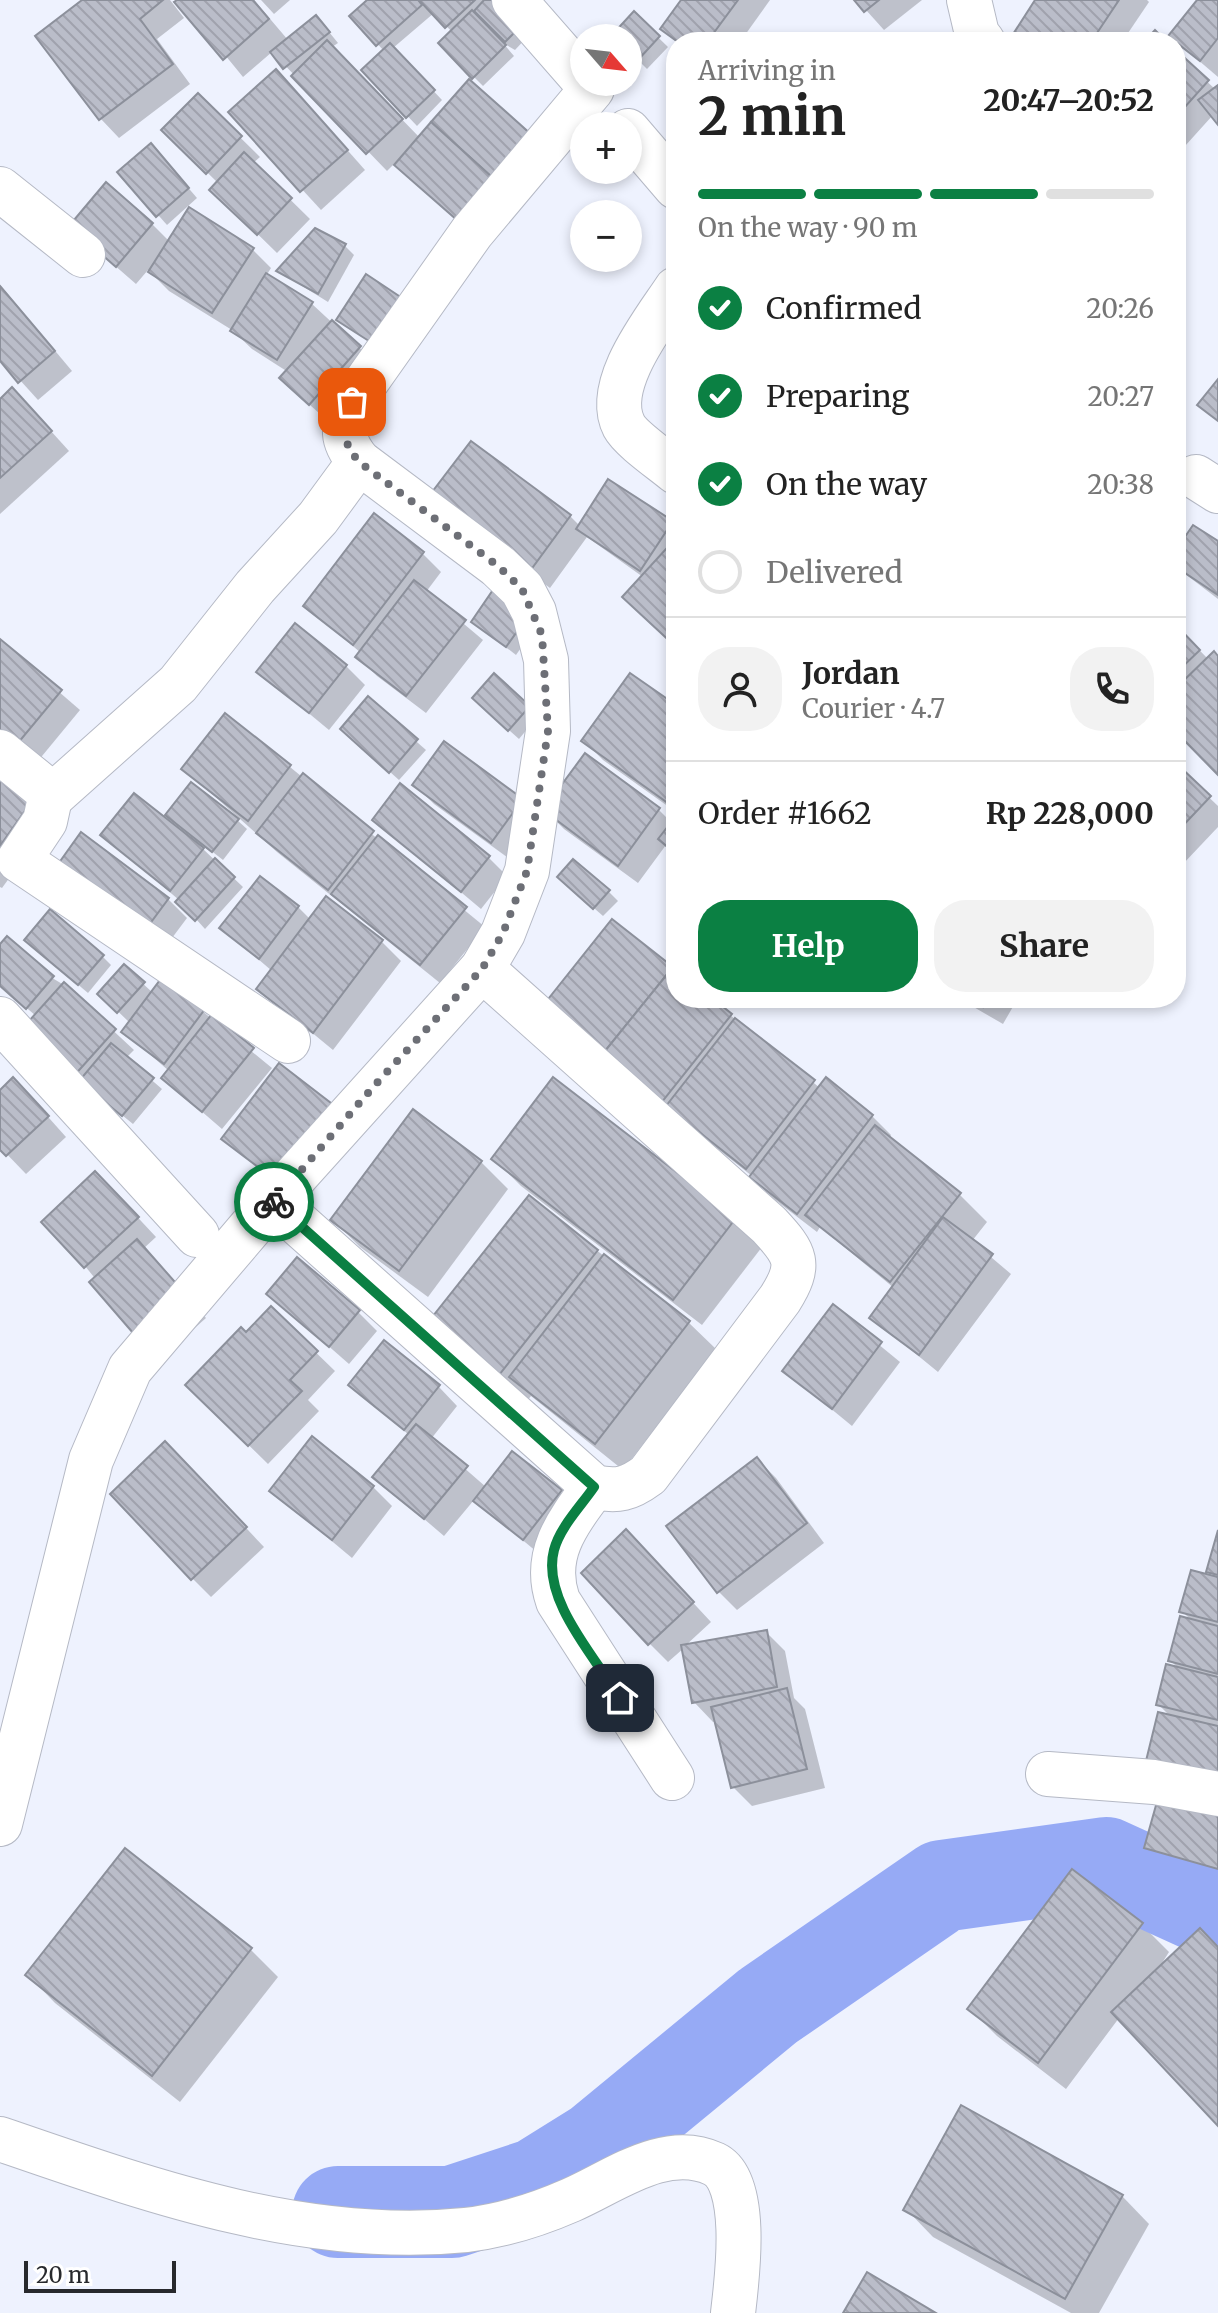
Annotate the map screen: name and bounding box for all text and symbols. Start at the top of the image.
north arrow [570,24,642,96]
map controls [570,24,642,272]
text: Arriving in [698,54,836,87]
text: 20:47–20:52 [983,81,1154,119]
text: 2 min [698,84,846,149]
button: + [570,112,642,184]
button: − [570,200,642,272]
text: On the way · 90 m [698,211,918,244]
icon: check [698,286,742,330]
text: Confirmed [766,289,921,327]
text: 20:26 [1086,292,1154,325]
pin [318,368,386,436]
icon: check [698,374,742,418]
text: Preparing [766,377,909,415]
icon: bag [330,380,374,424]
text: 20:27 [1087,380,1154,413]
icon: check [698,462,742,506]
text: On the way [766,465,927,503]
text: 20:38 [1087,468,1154,501]
text: Delivered [766,553,903,591]
button: person [698,647,782,731]
button: phone [1070,647,1154,731]
text: Jordan [802,654,900,692]
text: Courier · 4.7 [802,692,945,725]
text: Order #1662 [698,794,872,832]
text: Rp 228,000 [986,794,1154,832]
button: Help [698,900,918,992]
button: Share [934,900,1154,992]
courier [234,1162,314,1242]
icon: bike [252,1180,296,1224]
pin [586,1664,654,1732]
icon: home [598,1676,642,1720]
scale bar [24,2257,176,2293]
text: 20 m [36,2261,90,2289]

